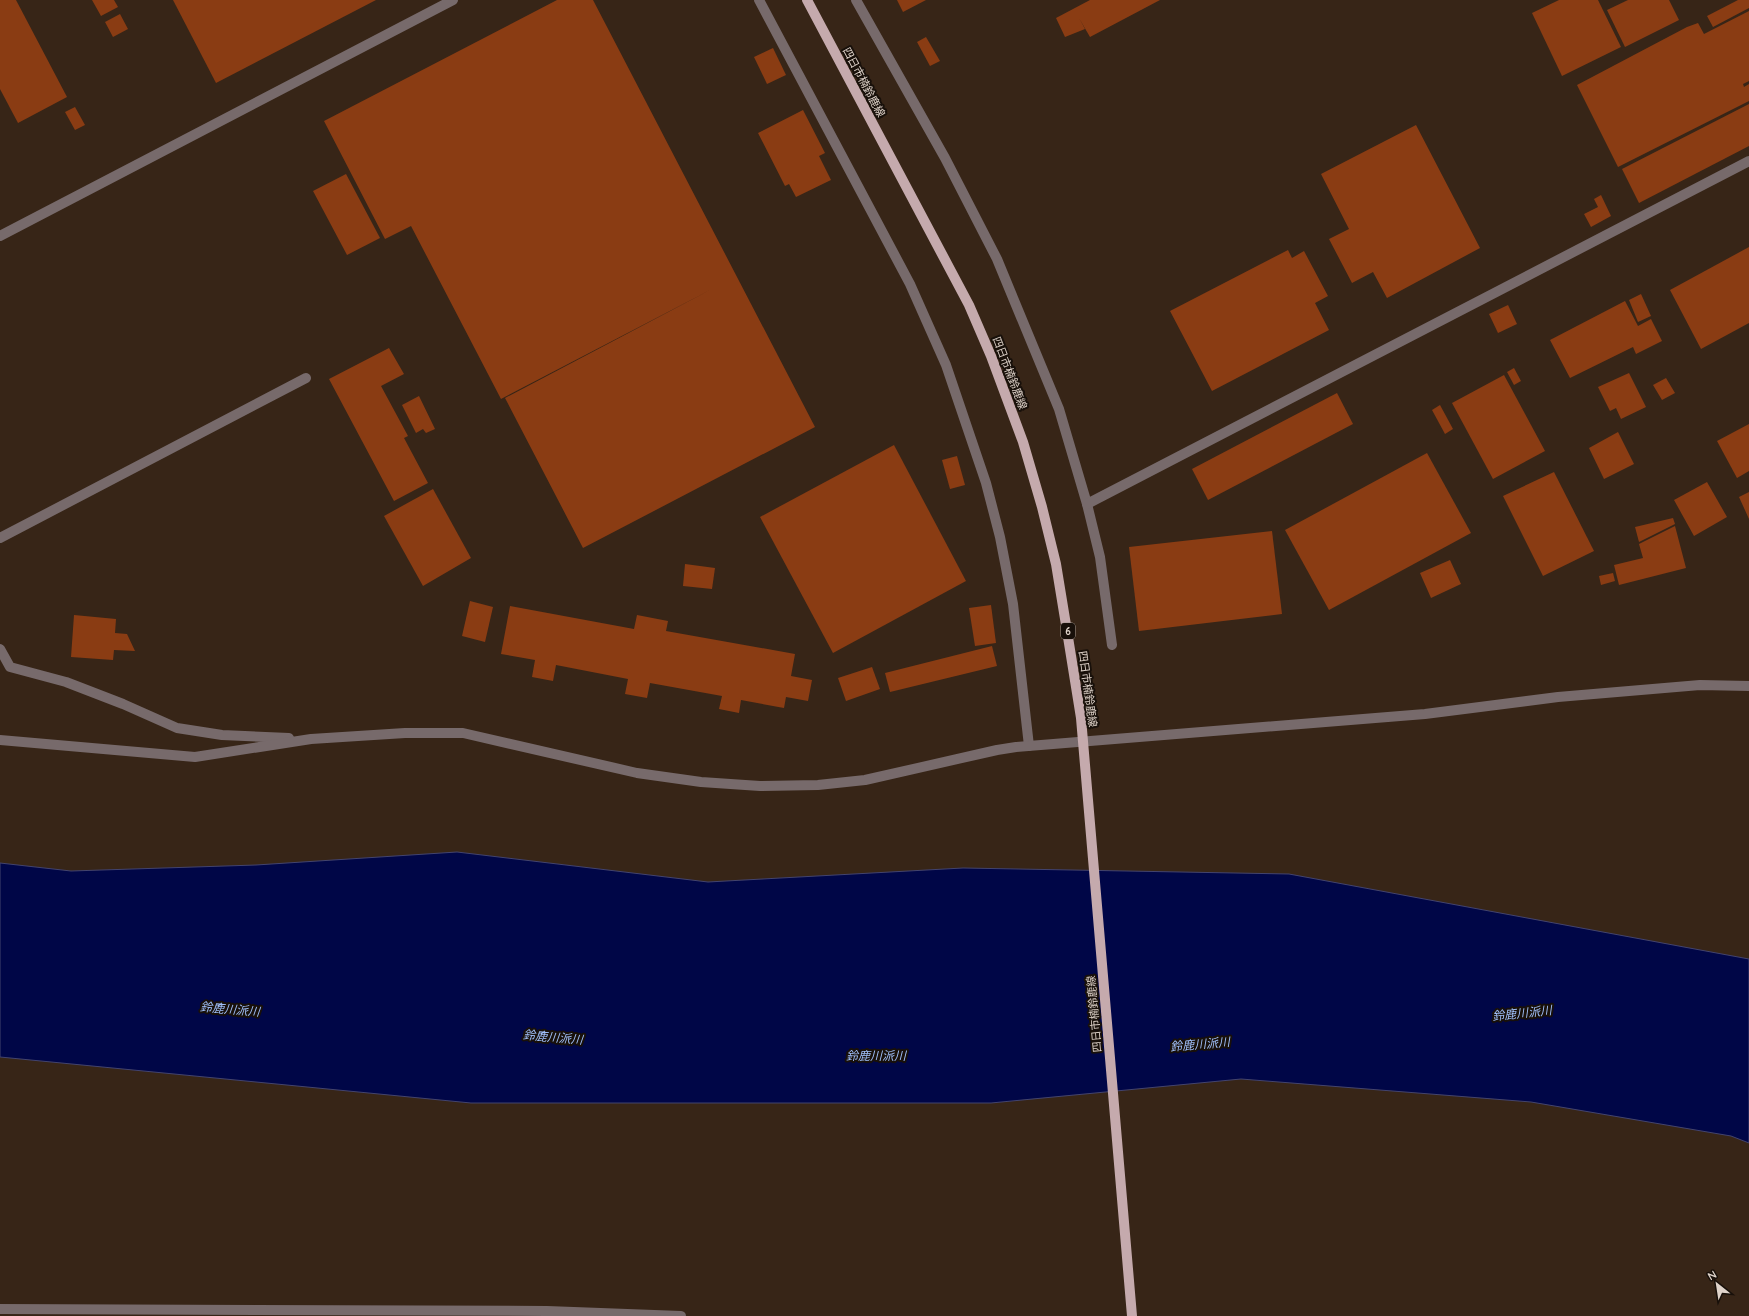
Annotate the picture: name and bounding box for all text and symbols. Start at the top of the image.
street label: 四日市楠鈴鹿線 [840,45,888,119]
street label: 四日市楠鈴鹿線 [990,335,1030,411]
road number: 6 [1061,623,1075,639]
street label: 四日市楠鈴鹿線 [1076,650,1100,728]
street label: 四日市楠鈴鹿線 [1084,975,1104,1053]
water label: 鈴鹿川派川 [199,999,263,1019]
water label: 鈴鹿川派川 [1491,1002,1555,1024]
water label: 鈴鹿川派川 [522,1027,586,1047]
water label: 鈴鹿川派川 [1169,1034,1233,1054]
water label: 鈴鹿川派川 [846,1048,908,1063]
north arrow [1697,1264,1737,1304]
text: N [1705,1267,1719,1283]

